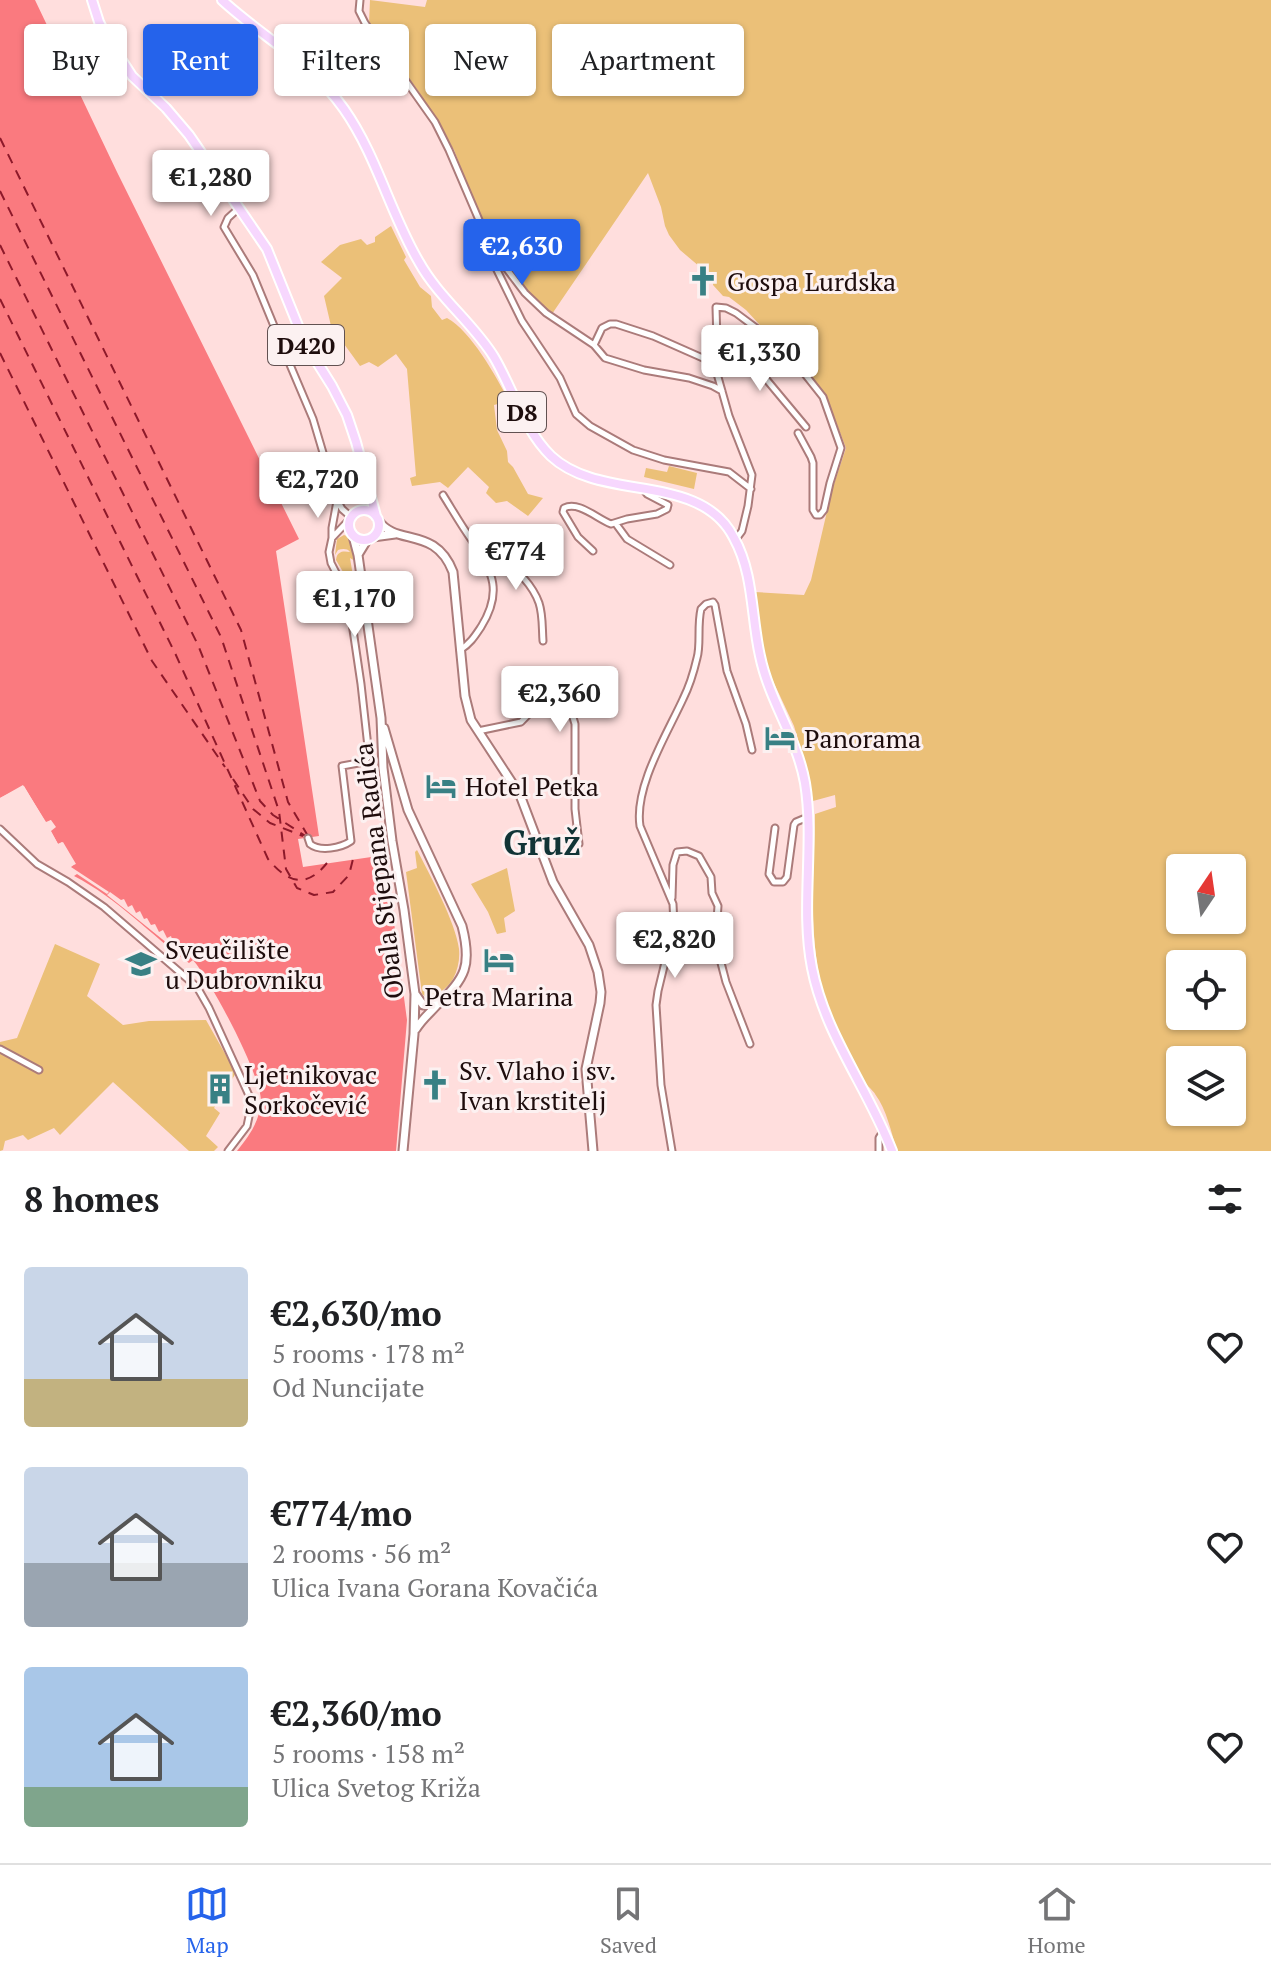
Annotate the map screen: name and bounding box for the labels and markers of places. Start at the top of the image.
pin: €1,280 [146,150,276,218]
pin: €2,630 [457,219,587,287]
church icon: Gospa Lurdska [686,264,720,298]
place label: Gospa Lurdska [727,264,896,298]
pin: €1,330 [695,325,825,393]
pin: €2,720 [253,452,383,520]
pin: €774 [469,524,563,592]
pin: €1,170 [290,571,420,639]
pin: €2,360 [495,666,625,734]
hotel icon: Panorama [763,721,797,755]
place label: Panorama [804,721,921,755]
hotel icon: Hotel Petka [424,769,458,803]
place label: Hotel Petka [465,769,599,803]
pin: €2,820 [610,912,740,980]
place label: Sveučilište u Dubrovniku [165,932,323,996]
hotel icon: Petra Marina [482,943,516,977]
school or university icon: Sveučilište u Dubrovniku [124,947,158,981]
place label: Petra Marina [425,979,573,1013]
place label: Sv. Vlaho i sv. Ivan krstitelj [459,1053,616,1117]
place label: Ljetnikovac Sorkočević [244,1057,377,1121]
church icon: Sv. Vlaho i sv. Ivan krstitelj [418,1068,452,1102]
building icon: Ljetnikovac Sorkočević [203,1072,237,1106]

